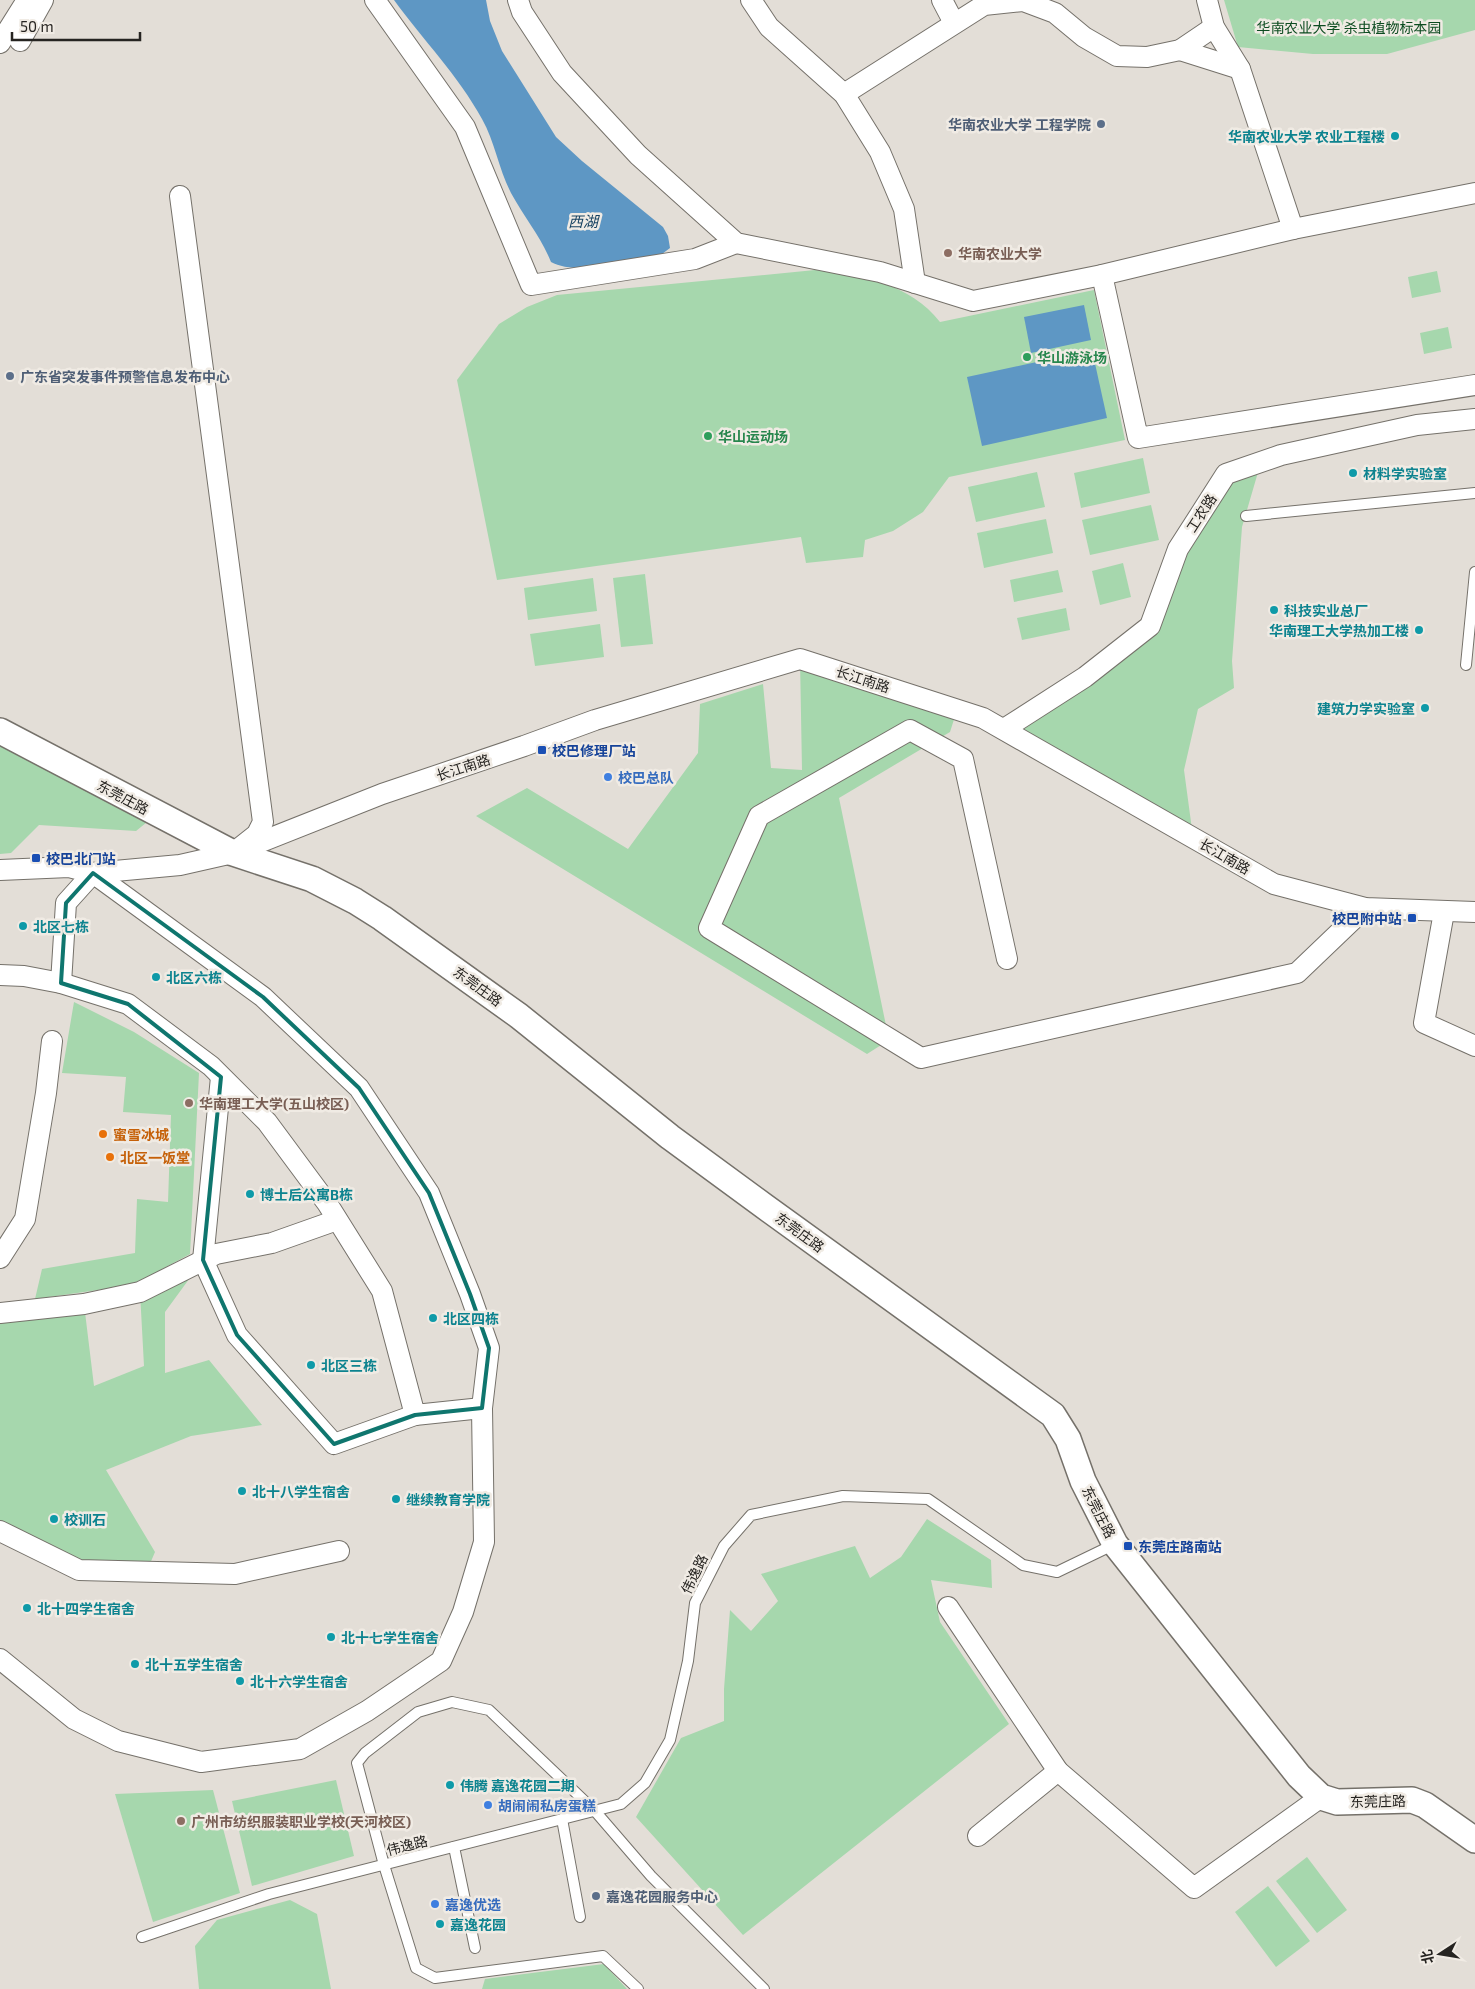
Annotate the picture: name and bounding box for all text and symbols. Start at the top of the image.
scale bar [12,10,140,42]
text: 50 m [20,17,54,35]
park label: 华南农业大学 杀虫植物标本园 [1256,19,1442,36]
place label: 华南农业大学 工程学院 [948,116,1091,133]
marker: 华南农业大学 工程学院 [1095,118,1107,130]
place label: 华南农业大学 农业工程楼 [1228,128,1385,145]
marker: 华南农业大学 农业工程楼 [1389,130,1401,142]
water label: 西湖 [568,212,600,230]
place label: 华南农业大学 [958,245,1042,262]
marker: 华南农业大学 [942,247,954,259]
place label: 华山游泳场 [1037,349,1107,366]
marker: 华山游泳场 [1021,351,1033,363]
place label: 广东省突发事件预警信息发布中心 [20,368,230,385]
marker: 广东省突发事件预警信息发布中心 [4,370,16,382]
place label: 华山运动场 [718,428,788,445]
marker: 华山运动场 [702,430,714,442]
place label: 材料学实验室 [1363,465,1447,482]
marker: 材料学实验室 [1347,467,1359,479]
street label: 工农路 [1182,491,1220,535]
place label: 科技实业总厂 [1284,602,1368,619]
marker: 科技实业总厂 [1268,604,1280,616]
place label: 华南理工大学热加工楼 [1269,622,1409,639]
marker: 华南理工大学热加工楼 [1413,624,1425,636]
street label: 长江南路 [834,662,892,696]
place label: 建筑力学实验室 [1317,700,1415,717]
marker: 建筑力学实验室 [1419,702,1431,714]
place label: 校巴修理厂站 [552,742,636,759]
marker: 校巴修理厂站 [536,744,548,756]
street label: 长江南路 [434,750,492,784]
place label: 校巴总队 [618,769,674,786]
marker: 校巴总队 [602,771,614,783]
street label: 东莞庄路 [94,776,152,818]
street label: 长江南路 [1197,835,1253,877]
place label: 校巴北门站 [46,850,116,867]
marker: 校巴北门站 [30,852,42,864]
place label: 校巴附中站 [1332,910,1402,927]
marker: 校巴附中站 [1406,912,1418,924]
place label: 北区七栋 [33,918,89,935]
marker: 北区七栋 [17,920,29,932]
street label: 东莞庄路 [450,963,506,1009]
place label: 北区六栋 [166,969,222,986]
marker: 北区六栋 [150,971,162,983]
place label: 华南理工大学(五山校区) [199,1095,349,1112]
marker: 华南理工大学(五山校区) [183,1097,195,1109]
place label: 蜜雪冰城 [113,1126,169,1143]
marker: 蜜雪冰城 [97,1128,109,1140]
place label: 北区一饭堂 [120,1149,190,1166]
marker: 北区一饭堂 [104,1151,116,1163]
place label: 博士后公寓B栋 [260,1186,353,1203]
marker: 博士后公寓B栋 [244,1188,256,1200]
street label: 东莞庄路 [772,1209,828,1255]
place label: 北区四栋 [443,1310,499,1327]
marker: 北区四栋 [427,1312,439,1324]
place label: 北区三栋 [321,1357,377,1374]
marker: 北区三栋 [305,1359,317,1371]
place label: 北十八学生宿舍 [252,1483,350,1500]
street label: 东莞庄路 [1079,1483,1119,1541]
marker: 北十八学生宿舍 [236,1485,248,1497]
place label: 继续教育学院 [406,1491,490,1508]
marker: 继续教育学院 [390,1493,402,1505]
place label: 校训石 [64,1511,106,1528]
marker: 校训石 [48,1513,60,1525]
place label: 东莞庄路南站 [1138,1538,1222,1555]
marker: 东莞庄路南站 [1122,1540,1134,1552]
street label: 伟逸路 [677,1551,711,1597]
place label: 北十四学生宿舍 [37,1600,135,1617]
marker: 北十四学生宿舍 [21,1602,33,1614]
place label: 北十七学生宿舍 [341,1629,439,1646]
marker: 北十七学生宿舍 [325,1631,337,1643]
place label: 北十五学生宿舍 [145,1656,243,1673]
marker: 北十五学生宿舍 [129,1658,141,1670]
place label: 北十六学生宿舍 [250,1673,348,1690]
marker: 北十六学生宿舍 [234,1675,246,1687]
place label: 伟腾 嘉逸花园二期 [460,1777,575,1794]
marker: 伟腾 嘉逸花园二期 [444,1779,456,1791]
street label: 东莞庄路 [1350,1792,1406,1810]
place label: 胡闹闹私房蛋糕 [498,1797,596,1814]
marker: 胡闹闹私房蛋糕 [482,1799,494,1811]
place label: 广州市纺织服装职业学校(天河校区) [191,1813,411,1830]
marker: 广州市纺织服装职业学校(天河校区) [175,1815,187,1827]
street label: 伟逸路 [385,1832,429,1858]
place label: 嘉逸花园服务中心 [606,1888,718,1905]
marker: 嘉逸花园服务中心 [590,1890,602,1902]
place label: 嘉逸优选 [445,1896,501,1913]
marker: 嘉逸优选 [429,1898,441,1910]
place label: 嘉逸花园 [450,1916,506,1933]
marker: 嘉逸花园 [434,1918,446,1930]
north arrow [1415,1929,1465,1979]
text: 北 [1417,1948,1437,1965]

